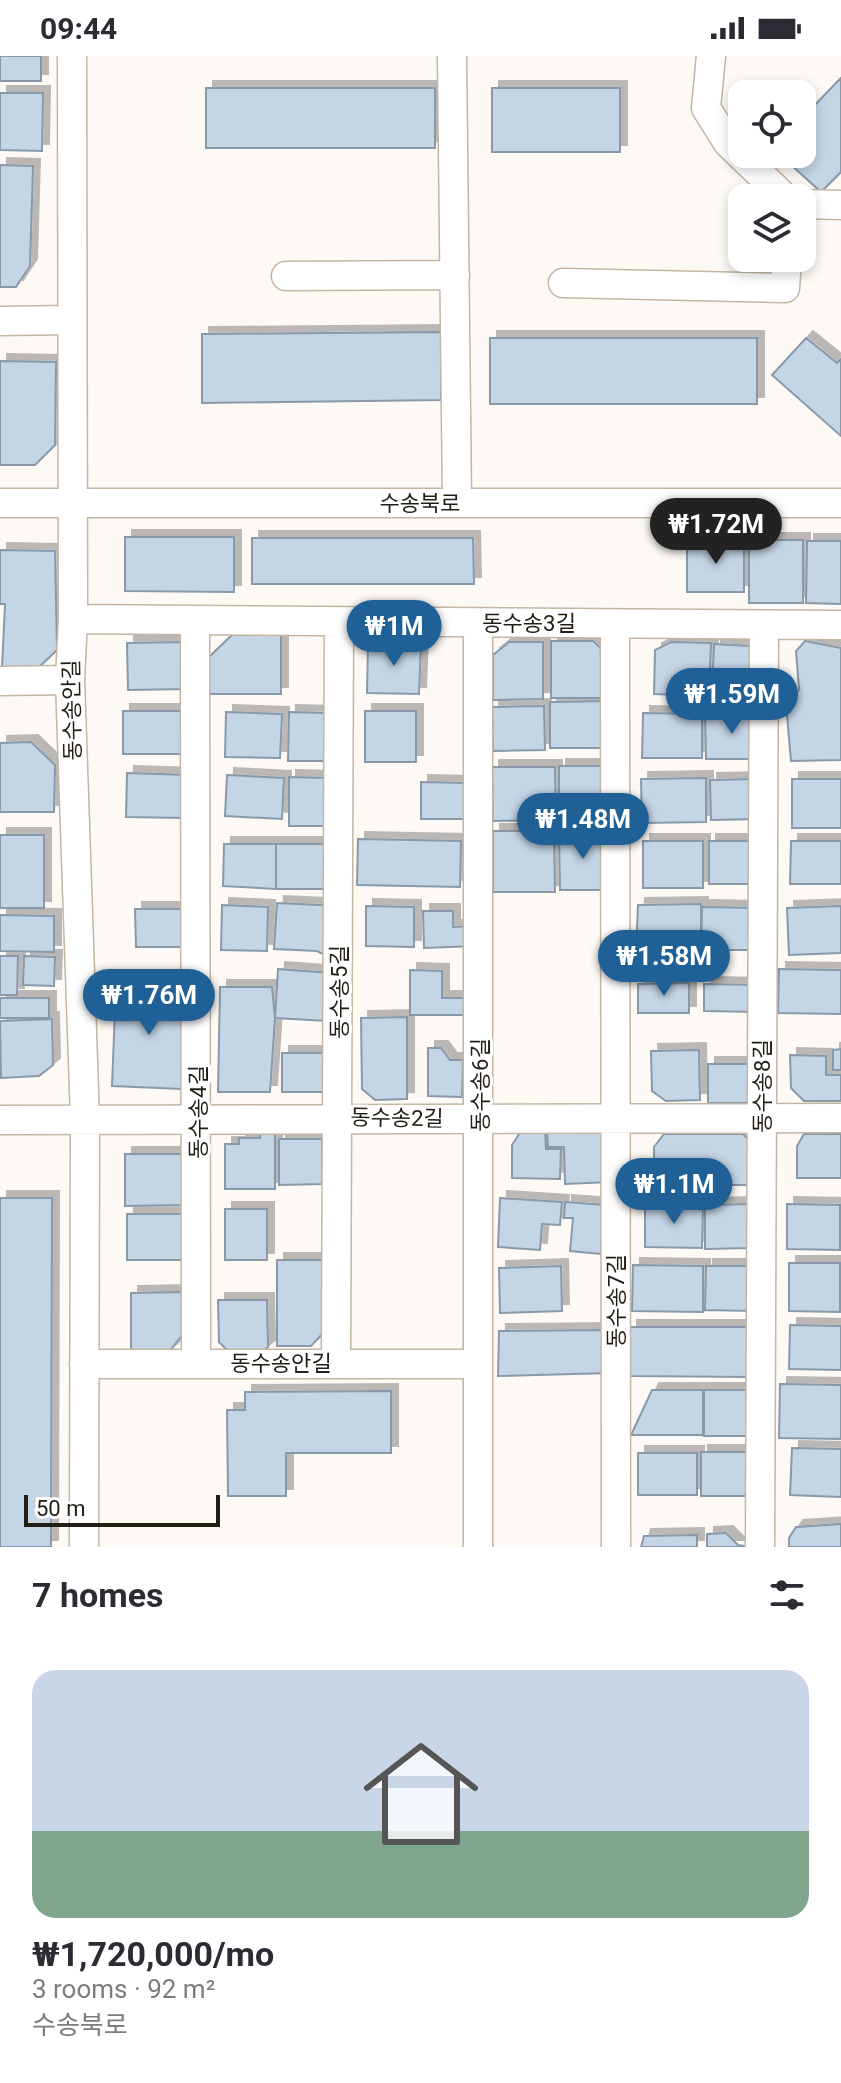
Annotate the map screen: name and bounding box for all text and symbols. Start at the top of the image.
text: 09:44 [40,11,117,46]
map controls [728,80,816,272]
button: locate [728,80,816,168]
button: layers [728,184,816,272]
street label: 수송북로 [380,491,460,516]
pin: ₩1.72M [651,498,781,566]
text: ₩1.72M [668,509,764,539]
pin: ₩1M [355,600,433,668]
text: ₩1M [365,611,423,641]
street label: 동수송3길 [482,611,576,636]
street label: 동수송안길 [59,659,85,761]
pin: ₩1.59M [667,668,797,736]
text: ₩1.59M [684,679,780,709]
pin: ₩1.48M [518,793,648,861]
text: ₩1.48M [535,804,631,834]
pin: ₩1.58M [599,930,729,998]
text: ₩1.58M [616,941,712,971]
street label: 동수송5길 [327,945,352,1039]
pin: ₩1.76M [84,969,214,1037]
text: ₩1.76M [101,980,197,1010]
street label: 동수송6길 [468,1038,493,1132]
street label: 동수송8길 [750,1039,775,1133]
street label: 동수송4길 [186,1065,211,1159]
street label: 동수송2길 [350,1105,444,1131]
pin: ₩1.1M [618,1158,730,1226]
text: ₩1.1M [633,1169,715,1199]
street label: 동수송7길 [604,1254,629,1348]
street label: 동수송안길 [230,1351,332,1376]
scale bar [24,1491,220,1527]
text: 50 m [36,1496,85,1521]
icon: filters [765,1573,809,1617]
text: 7 homes [32,1575,163,1615]
icon: home [349,1722,493,1866]
text: ₩1,720,000/mo [32,1934,274,1974]
text: 3 rooms · 92 m² [32,1974,215,2004]
text: 수송북로 [32,2010,128,2040]

